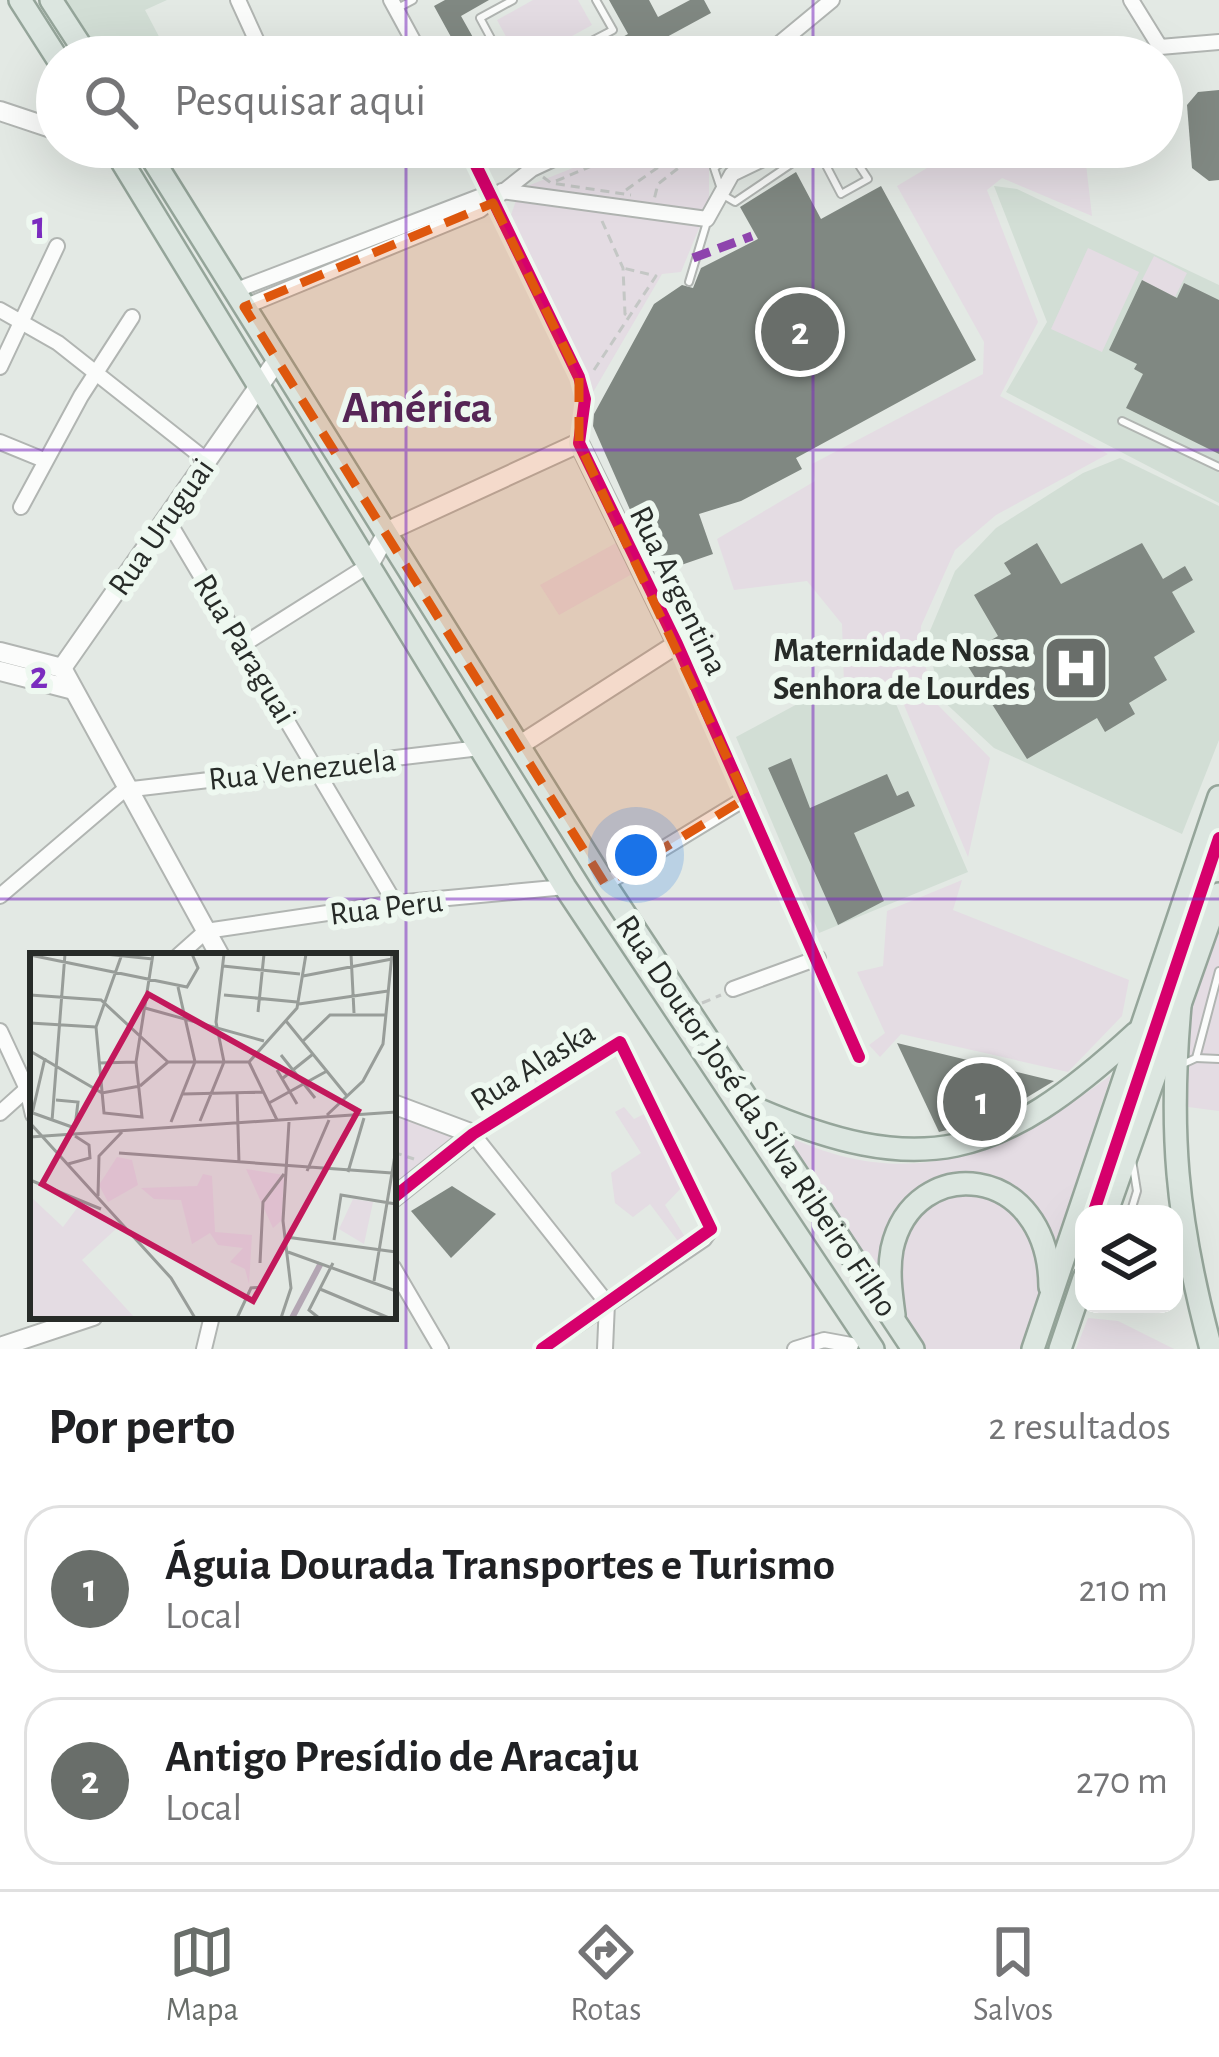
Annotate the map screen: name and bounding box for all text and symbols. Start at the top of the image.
search box [36,36,1183,168]
icon: search [78,69,144,135]
text: Pesquisar aqui [174,79,426,124]
text: 1 [32,207,46,246]
pin: 2 [761,287,839,377]
district label: América [342,386,492,431]
street label: Rua Uruguai [103,453,221,602]
street label: Rua Argentina [623,501,733,681]
street label: Rua Paraguai [186,569,301,730]
hospital icon: Maternidade Nossa Senhora de Lourdes [1041,633,1111,703]
place label: Maternidade Nossa Senhora de Lourdes [773,635,1030,706]
text: 2 [30,657,48,696]
street label: Rua Venezuela [207,744,398,797]
your location [606,825,666,885]
street label: Rua Peru [328,885,445,932]
street label: Rua Doutor José da Silva Ribeiro Filho [609,910,903,1323]
inset map [30,953,396,1319]
street label: Rua Alaska [465,1016,601,1118]
pin: 1 [943,1057,1021,1147]
map controls [1075,1205,1183,1313]
button: layers [1075,1205,1183,1313]
text: Por perto [48,1402,235,1453]
text: 2 resultados [988,1408,1171,1447]
text: Águia Dourada Transportes e Turismo [165,1543,835,1588]
text: 1 [83,1570,97,1609]
text: 210 m [1079,1570,1168,1609]
text: Local [165,1597,242,1636]
text: Antigo Presídio de Aracaju [165,1735,639,1780]
text: 2 [81,1762,99,1801]
text: 270 m [1076,1762,1168,1801]
text: Local [165,1789,242,1828]
tab: Mapa [166,1919,239,2031]
tab: Rotas [570,1919,642,2031]
tab: Salvos [973,1919,1053,2031]

